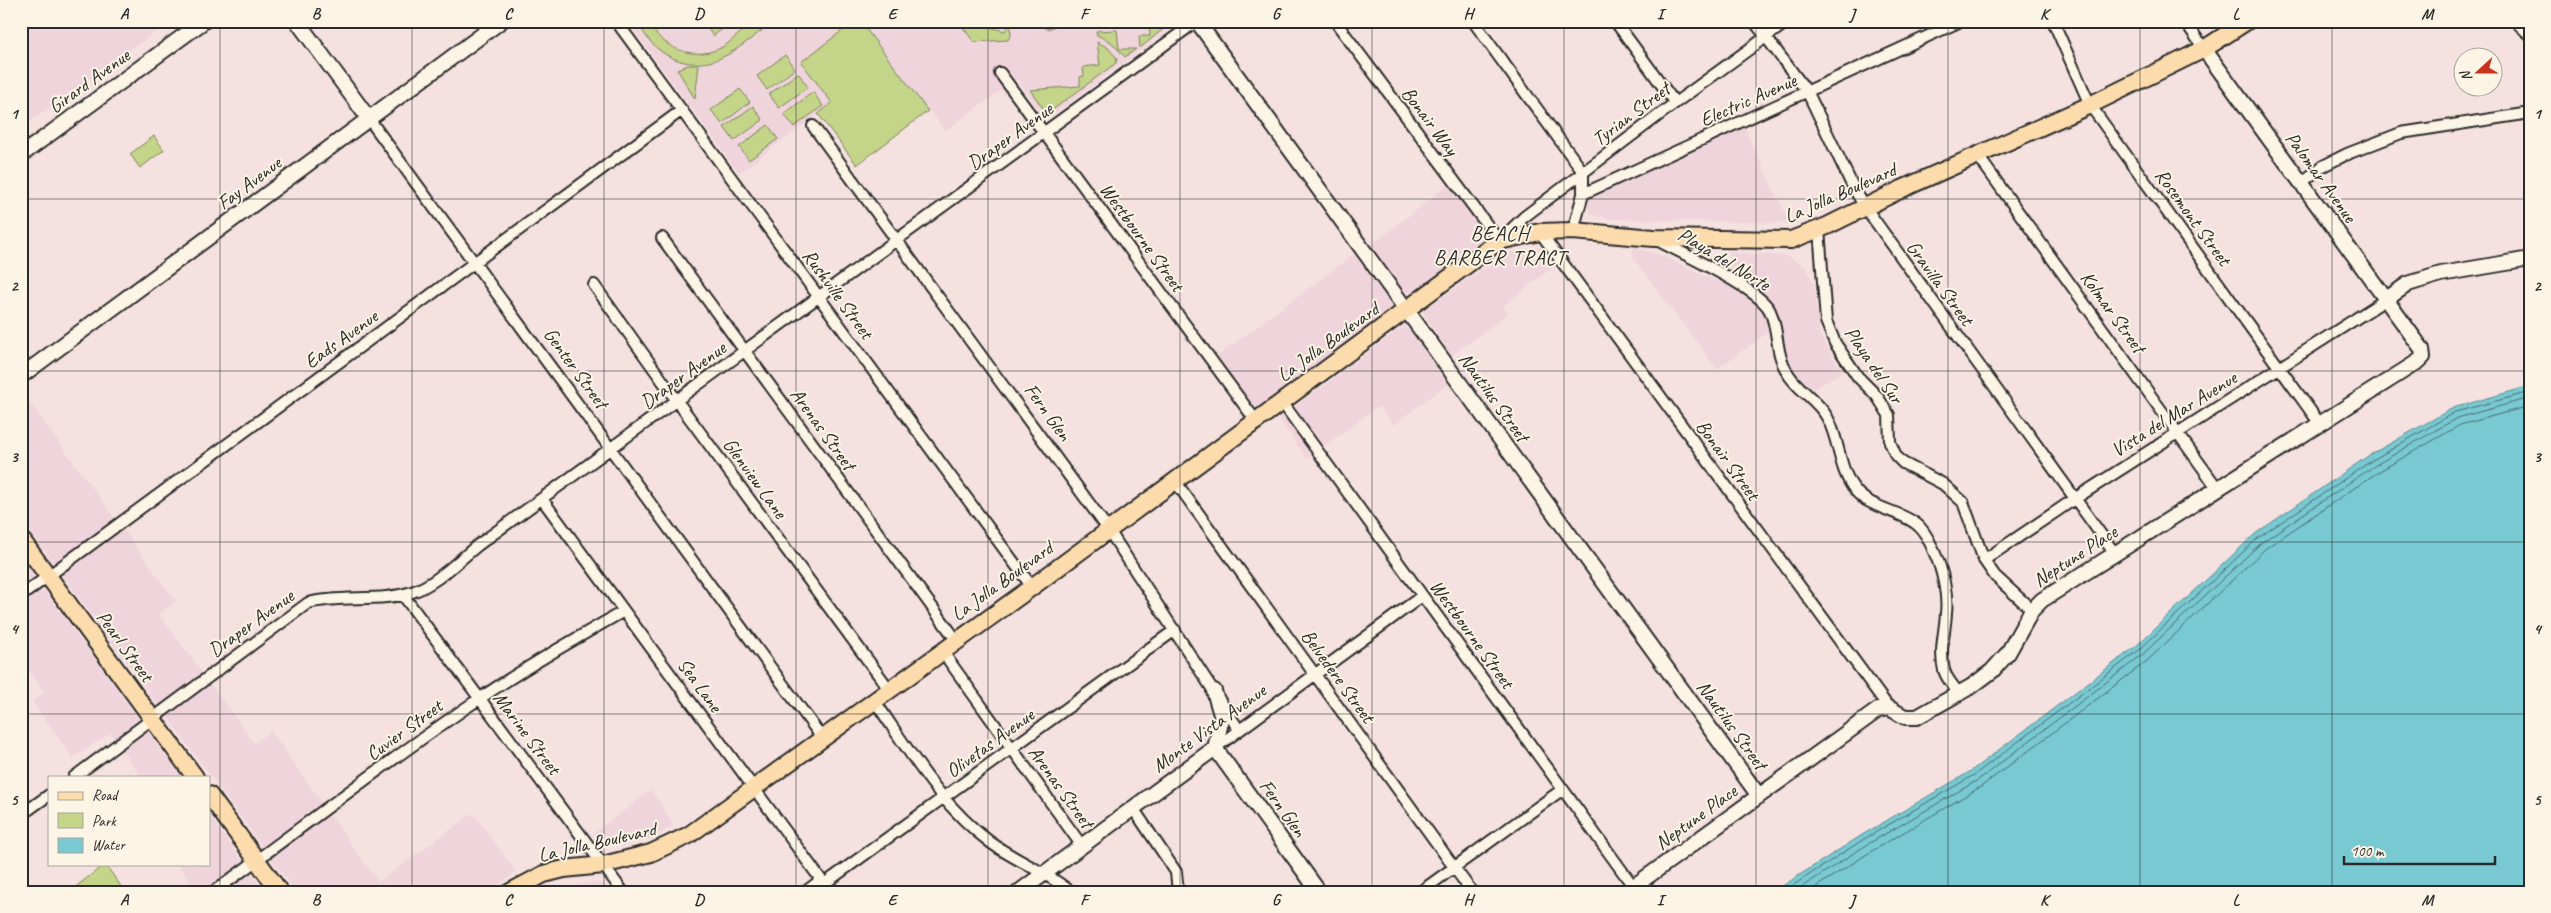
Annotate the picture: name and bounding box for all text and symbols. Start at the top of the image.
text: A [120,4,130,24]
text: B [312,4,322,24]
text: C [504,4,514,24]
text: D [694,4,705,24]
text: E [888,4,899,24]
text: F [1080,4,1091,24]
text: G [1272,4,1282,24]
text: H [1463,4,1475,24]
text: I [1657,4,1667,24]
text: J [1848,4,1857,24]
text: K [2040,4,2052,24]
text: L [2233,4,2241,24]
text: M [2421,4,2435,24]
street label: Girard Avenue [43,42,136,119]
north arrow [2454,48,2504,98]
street label: Electric Avenue [1696,67,1801,132]
text: N [2456,67,2476,84]
street label: Tyrian Street [1587,74,1678,151]
street label: Bonair Way [1396,81,1465,162]
street label: Draper Avenue [962,96,1059,175]
text: 1 [10,104,19,124]
text: 1 [2533,104,2542,124]
street label: Palomar Avenue [2280,127,2363,228]
street label: Fay Avenue [212,150,287,215]
street label: La Jolla Boulevard [1780,156,1903,229]
street label: Rosemont Street [2149,164,2238,272]
street label: Westbourne Street [1094,178,1191,298]
district label: BEACH BARBER TRACT [1434,220,1570,270]
street label: Playa del Norte [1673,222,1776,297]
street label: Gravilla Street [1901,236,1981,332]
street label: Rushville Street [797,244,880,346]
street label: Kolmar Street [2075,266,2153,361]
text: 2 [10,276,19,296]
text: 2 [2533,276,2542,296]
street label: La Jolla Boulevard [1272,295,1386,387]
street label: Eads Avenue [299,303,384,374]
street label: Playa del Sur [1839,322,1910,410]
street label: Genter Street [538,323,616,416]
street label: Draper Avenue [635,335,732,414]
street label: Nautilus Street [1453,347,1537,449]
street label: Vista del Mar Avenue [2106,365,2243,463]
street label: Fern Glen [1019,378,1078,447]
street label: Arenas Street [785,383,863,478]
street label: Bonair Street [1690,415,1767,507]
street label: Glenview Lane [717,433,794,524]
text: 3 [10,447,19,467]
text: 3 [2533,447,2542,467]
street label: Neptune Place [2028,519,2123,593]
street label: La Jolla Boulevard [946,534,1060,626]
street label: Westbourne Street [1424,575,1521,695]
street label: Draper Avenue [203,583,300,662]
street label: Pearl Street [91,605,161,688]
text: 4 [10,619,19,639]
text: 4 [2533,619,2542,639]
street label: Belvedere Street [1296,624,1382,730]
street label: Sea Lane [672,653,729,718]
street label: Nautilus Street [1691,675,1775,777]
street label: Monte Vista Avenue [1147,677,1272,778]
street label: Marine Street [488,687,568,781]
street label: Cuvier Street [361,692,449,766]
street label: Olivetas Avenue [941,702,1040,783]
street label: Arenas Street [1023,741,1101,836]
street label: Fern Glen [1254,774,1313,843]
legend [48,776,210,866]
street label: Neptune Place [1650,778,1743,855]
text: Road [92,786,119,805]
text: 5 [11,790,20,810]
text: 5 [2534,790,2543,810]
text: Park [92,812,117,831]
street label: La Jolla Boulevard [536,816,661,868]
scale bar [2344,833,2495,865]
text: Water [92,836,126,855]
text: 100 m [2351,842,2385,861]
text: A [120,890,130,910]
text: B [312,890,322,910]
text: C [504,890,514,910]
text: D [694,890,705,910]
text: E [888,890,899,910]
text: F [1080,890,1091,910]
text: G [1272,890,1282,910]
text: H [1463,890,1475,910]
text: I [1657,890,1667,910]
text: J [1848,890,1857,910]
text: K [2040,890,2052,910]
text: L [2233,890,2241,910]
text: M [2421,890,2435,910]

